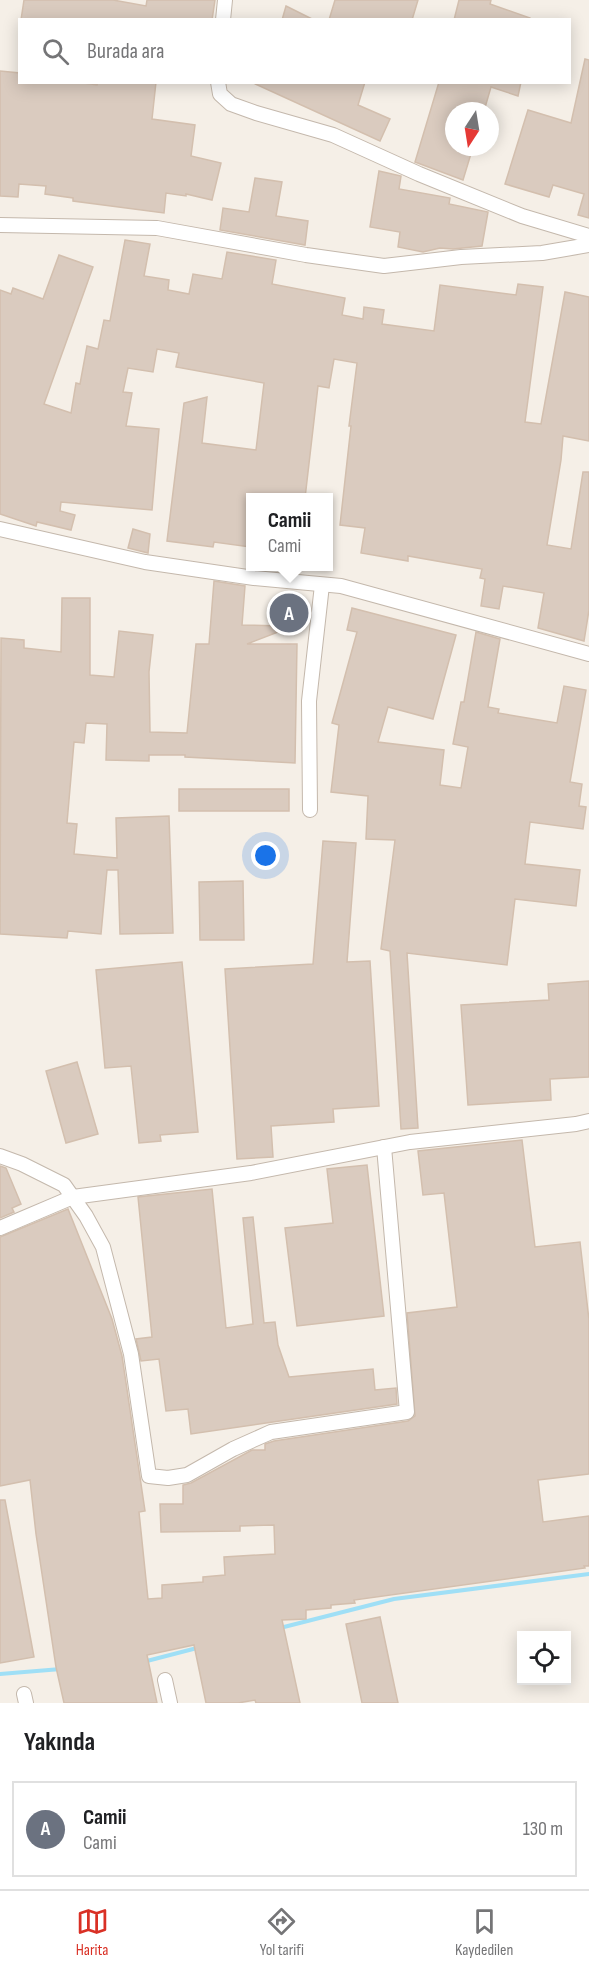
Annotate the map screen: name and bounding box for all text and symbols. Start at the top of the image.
search box [18,18,571,84]
icon: search [39,35,72,68]
text: Burada ara [87,38,164,65]
north arrow [445,102,499,156]
popup [246,493,333,571]
text: Camii [268,507,311,534]
text: Cami [268,534,301,558]
pin: A [270,590,308,636]
your location [251,841,280,870]
map controls [517,1631,571,1685]
button: locate [517,1631,571,1685]
text: Yakında [24,1727,95,1758]
text: Camii [83,1804,127,1831]
text: A [41,1817,50,1841]
text: 130 m [523,1817,563,1841]
text: Cami [83,1831,117,1855]
tab: Harita [76,1905,109,1960]
tab: Yol tarifi [260,1905,304,1960]
tab: Kaydedilen [455,1905,513,1960]

